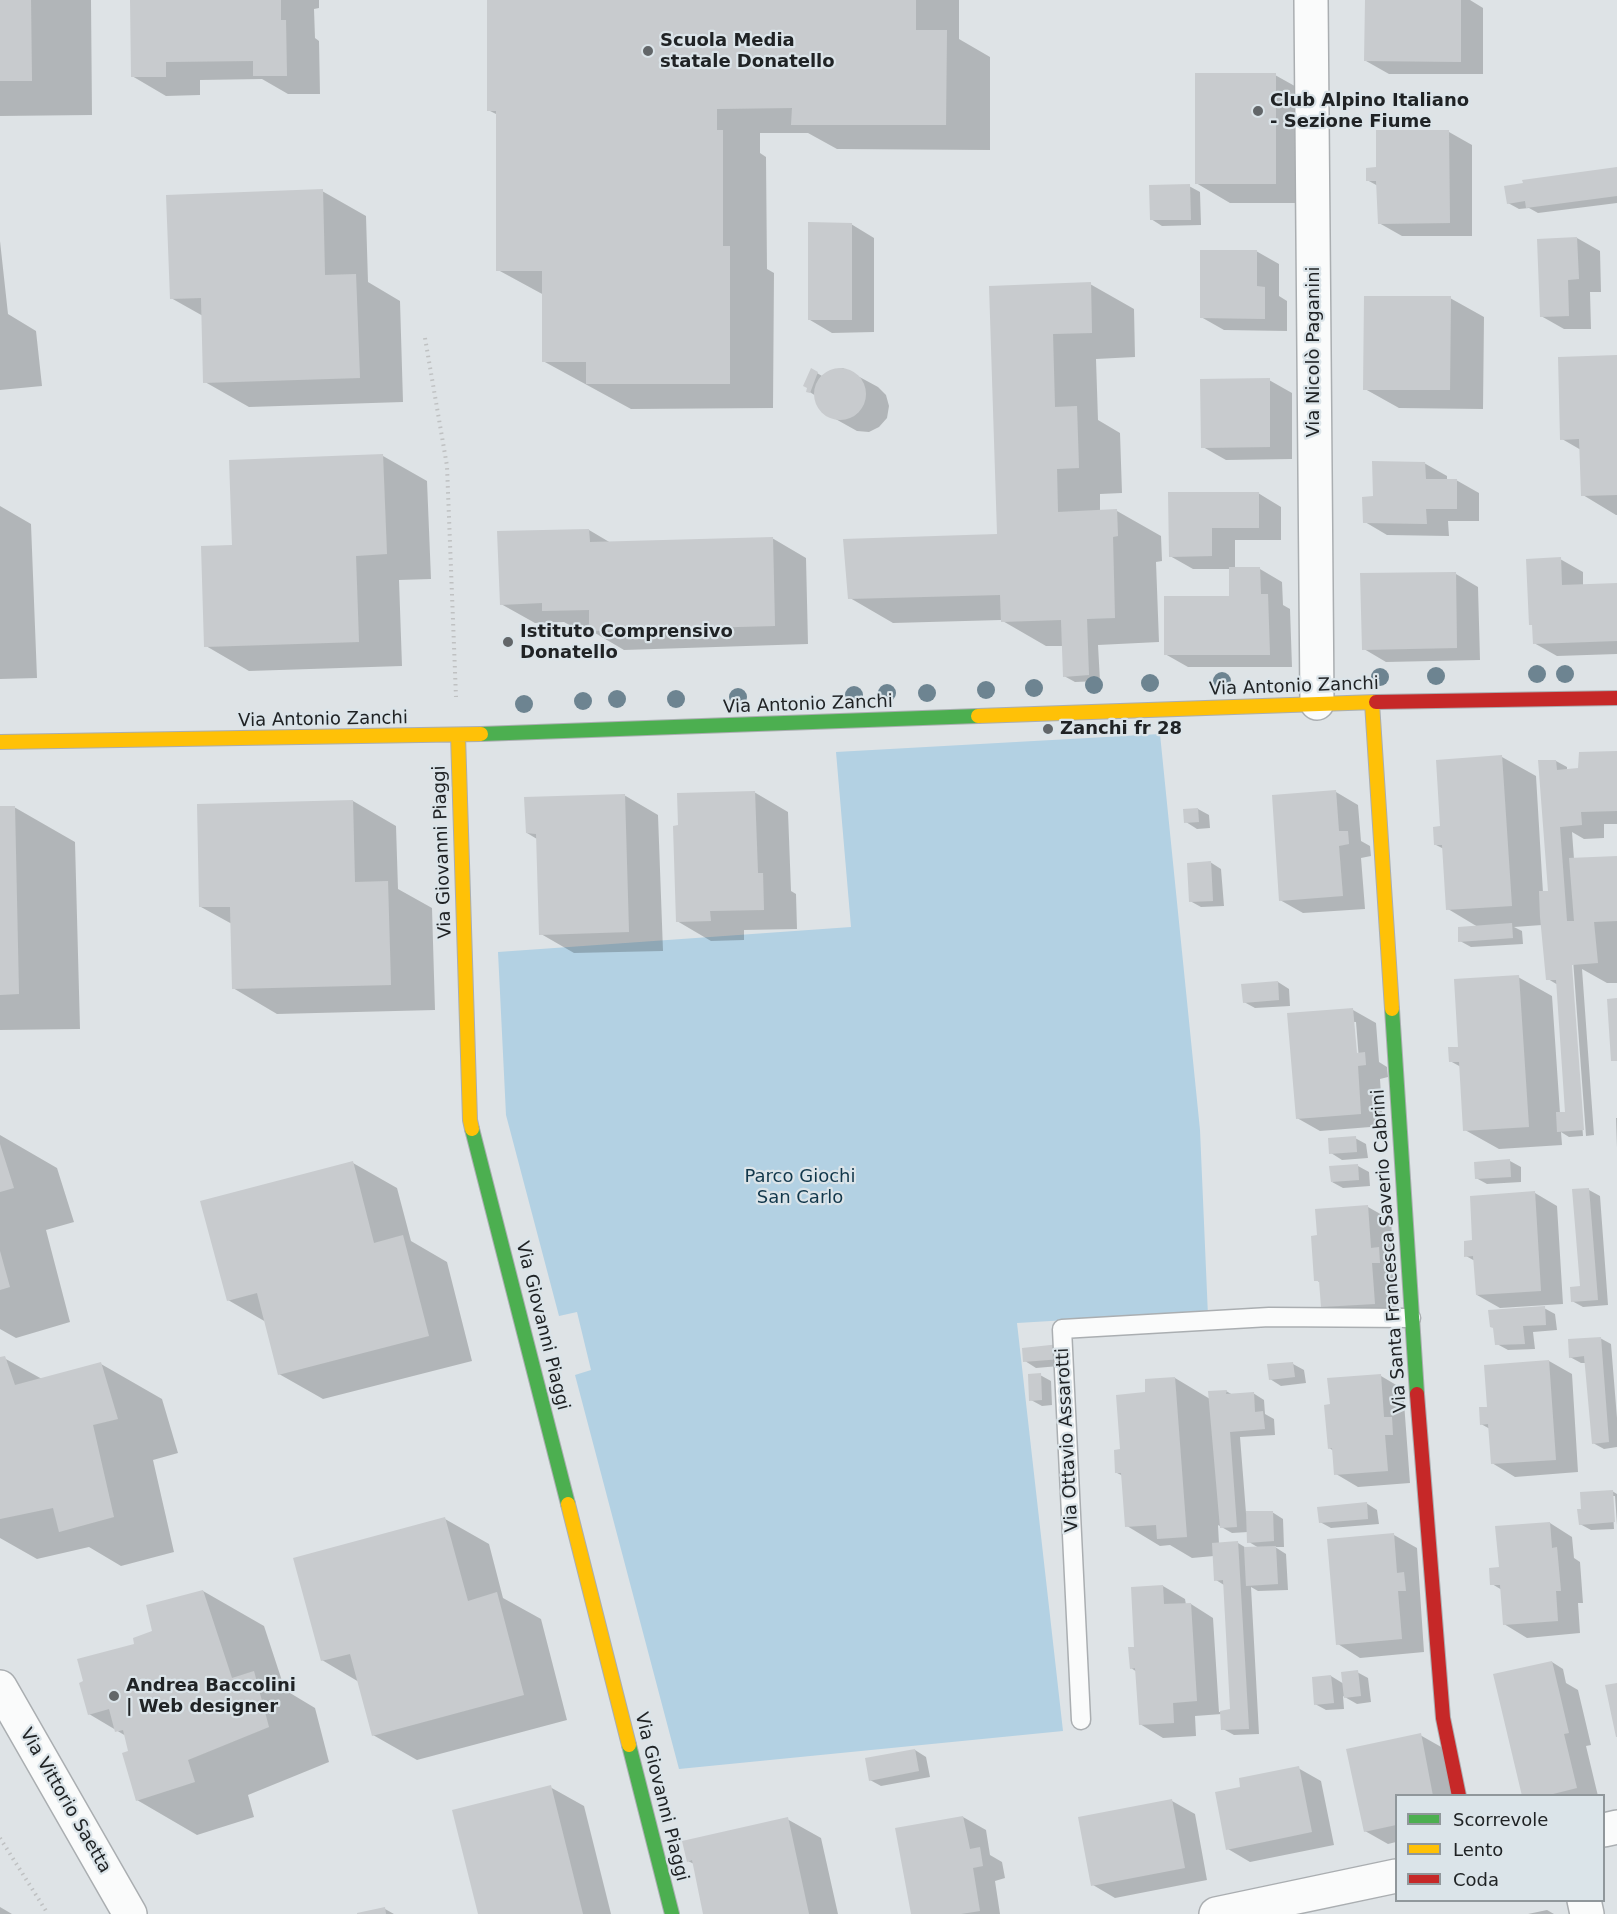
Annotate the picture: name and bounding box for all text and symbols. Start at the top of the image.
place label: Scuola Media statale Donatello [660,30,835,72]
marker: Scuola Media statale Donatello [641,44,655,58]
place label: Club Alpino Italiano - Sezione Fiume [1270,90,1469,132]
marker: Club Alpino Italiano - Sezione Fiume [1251,104,1265,118]
street label: Via Nicolò Paganini [1303,266,1325,438]
place label: Istituto Comprensivo Donatello [520,621,733,664]
marker: Istituto Comprensivo Donatello [501,635,515,649]
street label: Via Antonio Zanchi [1209,673,1379,701]
street label: Via Antonio Zanchi [723,691,893,719]
street label: Via Antonio Zanchi [238,708,408,732]
place label: Zanchi fr 28 [1060,718,1182,740]
marker: Zanchi fr 28 [1041,722,1055,736]
street label: Via Giovanni Piaggi [429,765,457,939]
street label: Via Santa Francesca Saverio Cabrini [1368,1088,1412,1414]
park label: Parco Giochi San Carlo [745,1166,855,1208]
street label: Via Giovanni Piaggi [511,1239,573,1413]
street label: Via Ottavio Assarotti [1052,1347,1084,1533]
place label: Andrea Baccolini | Web designer [126,1675,296,1718]
marker: Andrea Baccolini | Web designer [107,1689,121,1703]
street label: Via Giovanni Piaggi [630,1710,692,1884]
street label: Via Vittorio Saetta [15,1725,115,1877]
legend [1395,1794,1605,1902]
text: Scorrevole [1453,1809,1548,1830]
text: Lento [1453,1839,1503,1860]
text: Coda [1453,1869,1499,1890]

